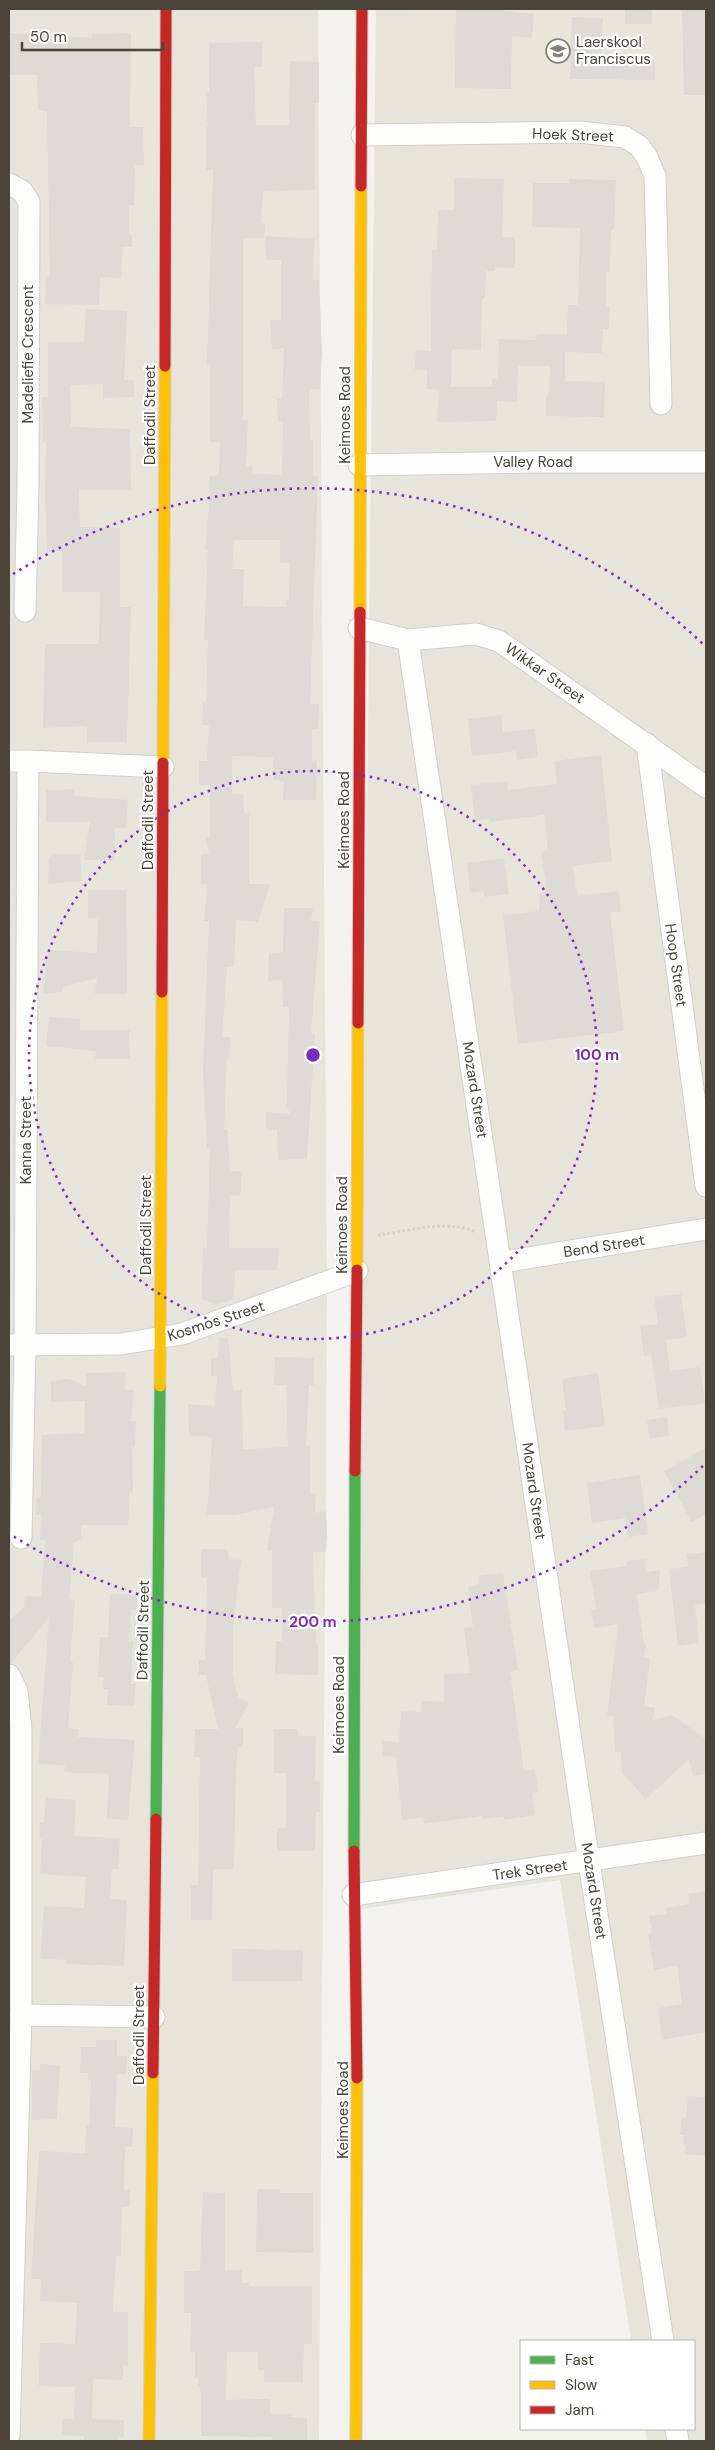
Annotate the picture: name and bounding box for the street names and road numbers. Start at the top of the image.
street label: Hoek Street [532,124,614,146]
street label: Madeliefie Crescent [18,284,38,423]
street label: Daffodil Street [140,365,160,465]
street label: Keimoes Road [335,366,355,464]
street label: Valley Road [493,452,573,472]
street label: Wikkar Street [501,638,589,708]
street label: Daffodil Street [138,770,158,870]
street label: Keimoes Road [334,771,354,869]
street label: Hoop Street [660,922,692,1008]
street label: Mozard Street [457,1040,493,1140]
street label: Kanna Street [16,1096,36,1184]
street label: Daffodil Street [136,1175,156,1275]
street label: Keimoes Road [332,1176,352,1274]
street label: Bend Street [562,1230,646,1262]
street label: Kosmos Street [165,1296,267,1346]
street label: Mozard Street [517,1441,551,1541]
street label: Daffodil Street [132,1580,154,1680]
street label: Keimoes Road [329,1656,349,1754]
street label: Mozard Street [576,1841,612,1941]
street label: Trek Street [491,1855,569,1885]
street label: Daffodil Street [129,1985,149,2085]
street label: Keimoes Road [333,2061,353,2159]

